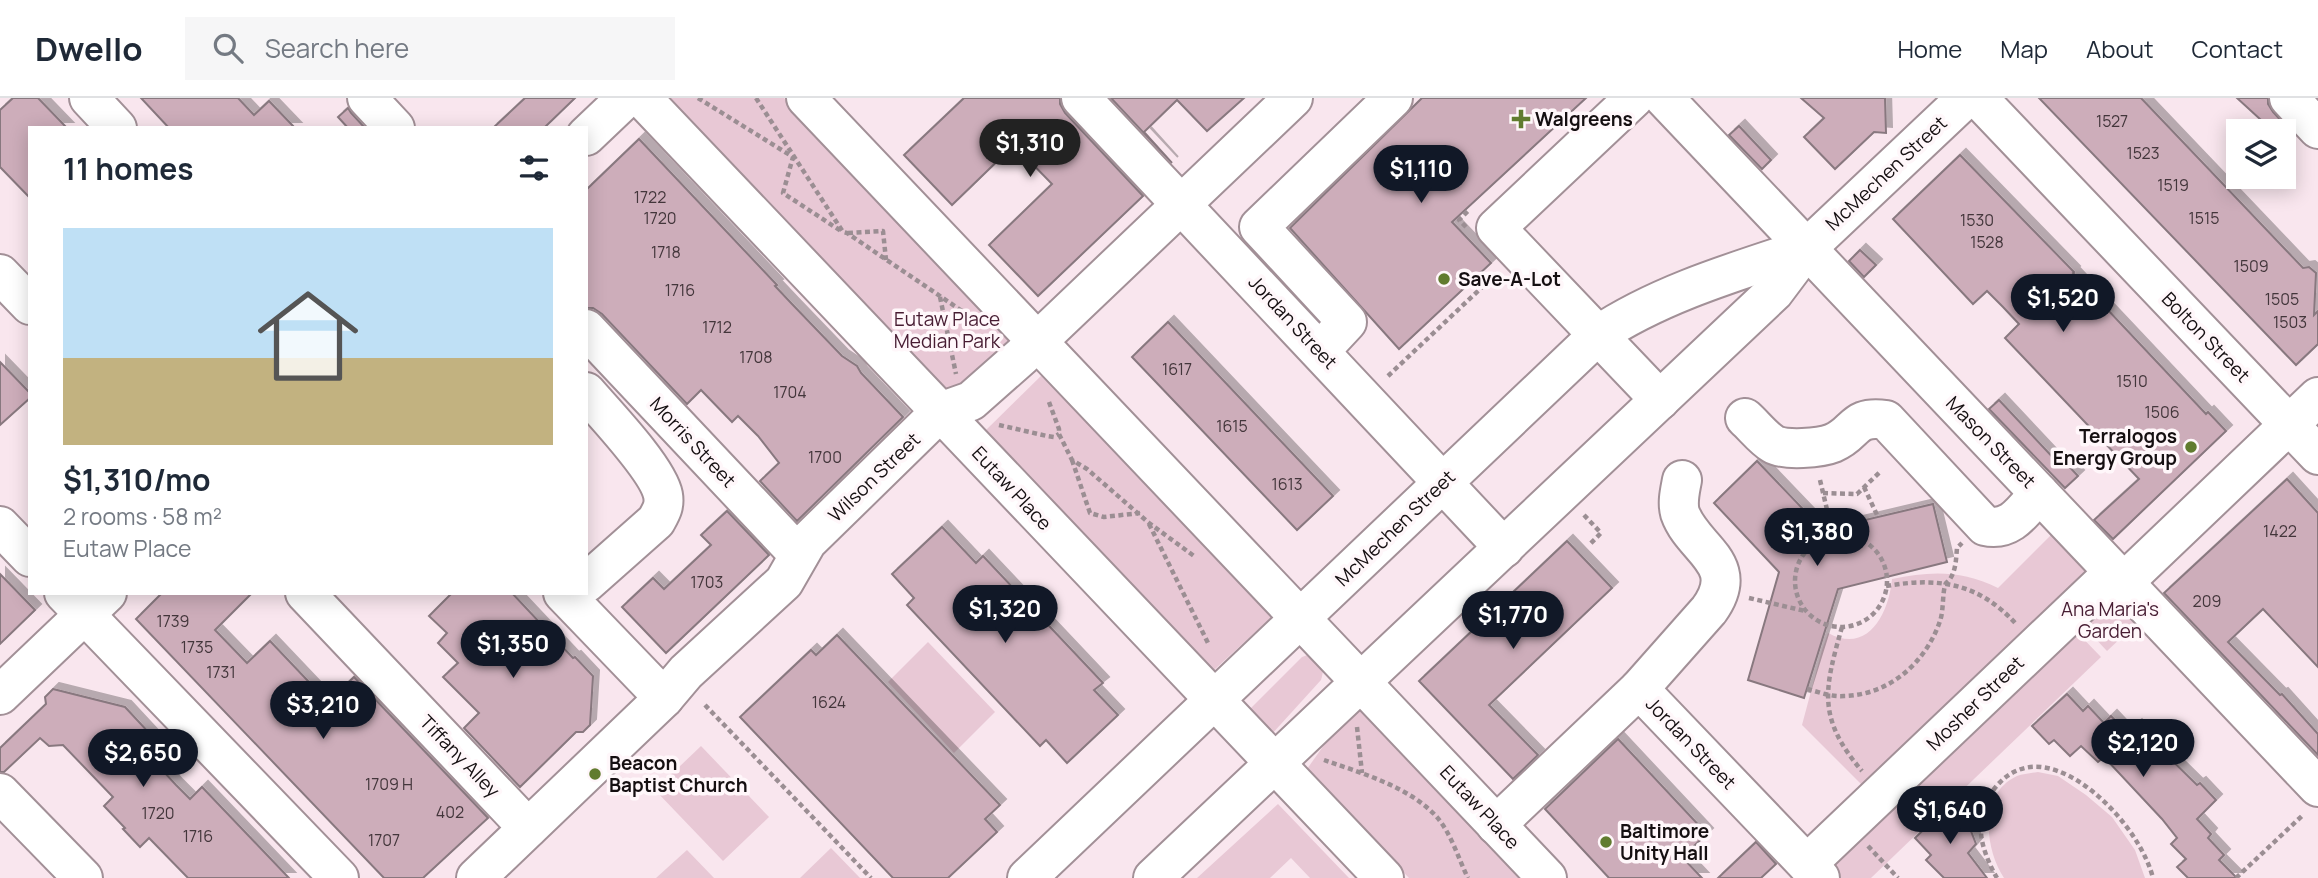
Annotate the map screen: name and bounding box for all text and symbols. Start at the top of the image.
search box [185,17,675,80]
text: Dwello [35,26,143,71]
icon: search [209,29,247,67]
text: Search here [265,30,409,66]
text: Home [1897,32,1962,65]
text: Map [2000,32,2048,65]
text: About [2086,32,2154,65]
text: Contact [2192,32,2283,65]
place label: Walgreens [1535,106,1633,132]
street label: McMechen Street [1820,110,1952,236]
house number: 1527 [2096,110,2128,132]
marker: Walgreens [1513,111,1529,127]
map controls [2226,119,2296,189]
button: layers [2226,119,2296,189]
pin: $1,310 [973,120,1087,179]
text: $1,310 [995,126,1065,158]
house number: 1523 [2127,142,2160,164]
pin: $1,110 [1364,146,1478,205]
text: 11 homes [63,148,194,189]
icon: filters [515,149,553,187]
text: $1,110 [1389,152,1453,184]
house number: 1519 [2157,174,2189,196]
house number: 1722 [634,186,666,208]
house number: 1720 [643,207,677,229]
house number: 1515 [2189,207,2219,229]
house number: 1530 [1960,209,1994,231]
house number: 1528 [1970,231,2004,253]
house number: 1718 [651,241,681,263]
house number: 1509 [2233,255,2269,277]
place label: Save-A-Lot [1458,266,1561,292]
street label: Jordan Street [1243,269,1343,375]
marker: Save-A-Lot [1436,271,1452,287]
icon: home [245,273,371,399]
pin: $1,520 [2006,274,2120,334]
house number: 1716 [665,279,695,301]
text: $1,520 [2027,281,2099,313]
street label: Bolton Street [2156,286,2256,388]
house number: 1505 [2265,288,2299,310]
park label: Eutaw Place Median Park [894,306,1001,354]
house number: 1503 [2273,311,2307,333]
house number: 1712 [702,316,732,338]
house number: 1708 [739,346,773,368]
house number: 1617 [1162,358,1192,380]
house number: 1510 [2116,370,2148,392]
house number: 1704 [773,381,807,403]
street label: Mason Street [1940,390,2042,494]
street label: Morris Street [644,391,742,493]
house number: 1506 [2144,401,2180,423]
house number: 1615 [1216,415,1248,437]
place label: Terralogos Energy Group [2053,423,2177,471]
street label: Wilson Street [822,427,926,527]
marker: Terralogos Energy Group [2183,439,2199,455]
street label: Eutaw Place [966,440,1058,536]
house number: 1700 [808,446,842,468]
text: $1,310/mo [63,459,211,500]
street label: McMechen Street [1329,464,1461,592]
house number: 1613 [1271,473,1303,495]
text: 2 rooms · 58 m² [63,500,222,532]
pin: $1,380 [1760,508,1874,568]
text: $1,380 [1780,515,1854,547]
house number: 1422 [2263,520,2297,542]
text: Eutaw Place [63,532,191,564]
house number: 1703 [691,571,723,593]
pin: $1,320 [948,586,1062,645]
house number: 209 [2193,590,2221,612]
text: $1,320 [969,592,1041,624]
pin: $1,770 [1456,592,1570,651]
park label: Ana Maria's Garden [2061,596,2159,644]
text: $1,770 [1478,598,1548,630]
house number: 1739 [156,610,190,632]
pin: $1,350 [456,620,570,680]
text: $1,350 [477,627,549,659]
house number: 1735 [181,636,213,658]
street label: Mosher Street [1921,650,2029,756]
house number: 1731 [206,661,236,683]
pin: $3,210 [266,682,380,741]
text: $3,210 [286,688,360,720]
house number: 1624 [812,691,846,713]
street label: Jordan Street [1640,691,1742,795]
street label: Tiffany Alley [414,709,506,803]
pin: $2,120 [2086,720,2200,779]
text: $2,120 [2107,726,2179,758]
pin: $2,650 [86,730,200,789]
text: $2,650 [104,736,182,768]
place label: Beacon Baptist Church [609,750,748,798]
street label: Eutaw Place [1434,759,1526,855]
marker: Beacon Baptist Church [587,766,603,782]
house number: 1709 H [365,773,413,795]
pin: $1,640 [1893,786,2007,846]
text: $1,640 [1913,793,1987,825]
house number: 402 [436,801,464,823]
house number: 1720 [141,802,175,824]
place label: Baltimore Unity Hall [1620,818,1709,866]
house number: 1716 [183,825,213,847]
house number: 1707 [368,829,400,851]
marker: Baltimore Unity Hall [1598,834,1614,850]

